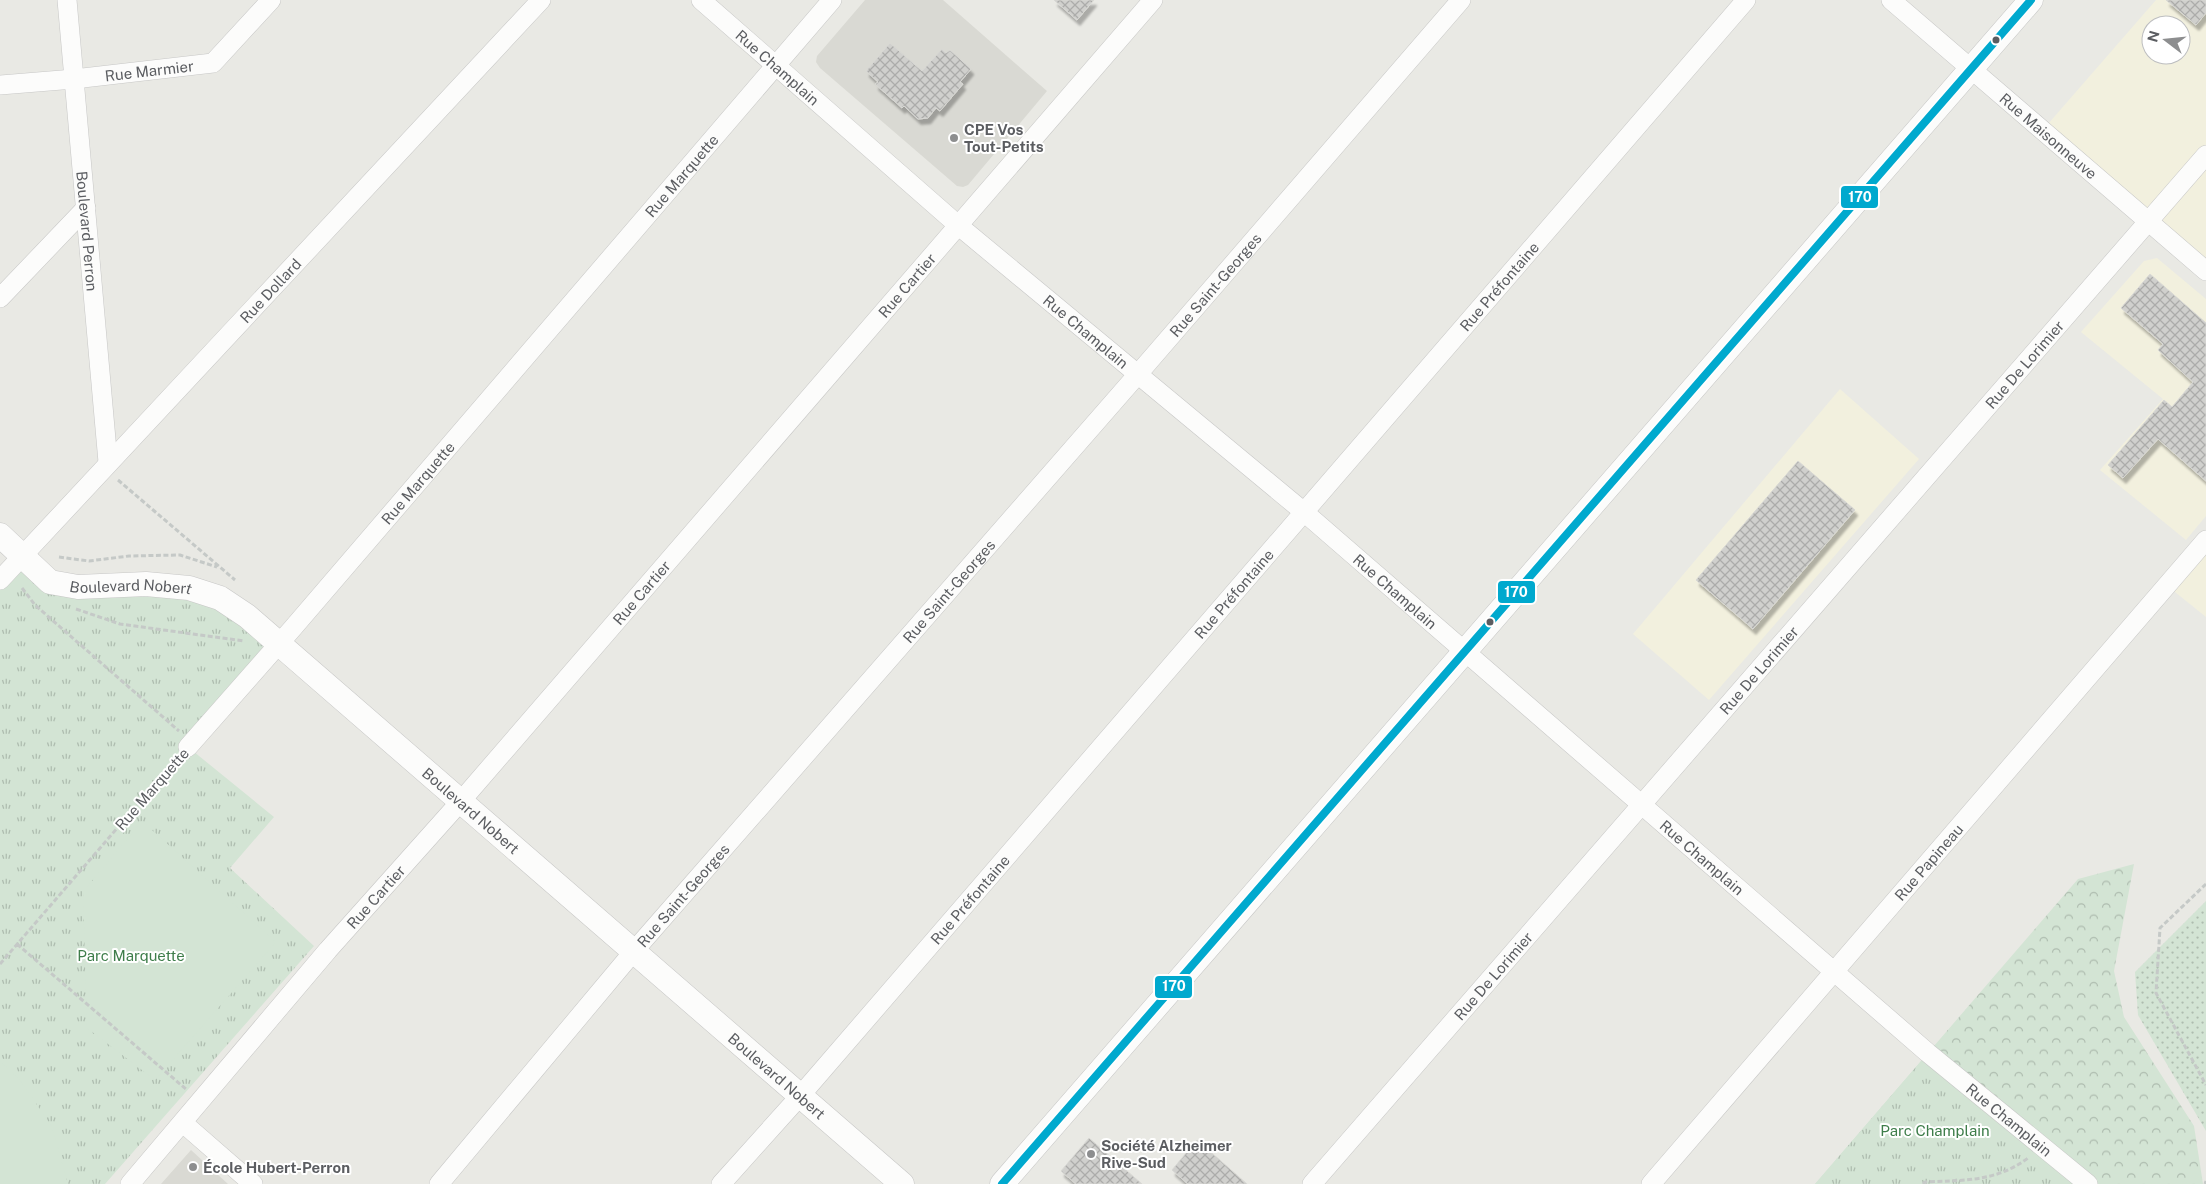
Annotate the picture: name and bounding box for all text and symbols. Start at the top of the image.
north arrow [2141,15,2191,65]
street label: Rue Champlain [733,26,823,108]
text: N [2144,29,2163,44]
unlabelled marker [1991,35,2001,45]
street label: Rue Marmier [104,57,195,84]
street label: Rue Maisonneuve [1997,89,2101,182]
place label: CPE Vos Tout-Petits [964,121,1044,155]
street label: Rue Marquette [641,131,721,220]
marker: CPE Vos Tout-Petits [948,132,960,144]
street label: Boulevard Perron [74,170,101,292]
line badge: 170 [1840,185,1879,209]
text: 170 [1848,189,1872,205]
street label: Rue Saint-Georges [1166,229,1264,340]
street label: Rue Préfontaine [1456,238,1542,334]
street label: Rue Cartier [874,250,939,321]
street label: Rue Dollard [236,255,304,326]
street label: Rue Champlain [1040,291,1132,371]
street label: Rue De Lorimier [1981,317,2067,412]
street label: Rue Marquette [377,438,458,527]
street label: Rue Saint-Georges [899,536,998,646]
street label: Rue Préfontaine [1191,546,1277,642]
street label: Rue Champlain [1350,550,1441,632]
street label: Rue Cartier [609,557,674,628]
street label: Boulevard Nobert [68,575,195,597]
line badge: 170 [1497,580,1536,604]
text: 170 [1504,584,1528,600]
unlabelled marker [1485,617,1495,627]
street label: Rue De Lorimier [1716,622,1802,717]
street label: Rue Marquette [112,745,192,833]
street label: Boulevard Nobert [419,764,523,857]
street label: Rue Champlain [1657,816,1747,898]
street label: Rue Papineau [1891,820,1966,904]
street label: Rue Saint-Georges [633,840,732,950]
street label: Rue Préfontaine [927,851,1013,947]
street label: Rue Cartier [343,861,408,932]
street label: Rue De Lorimier [1450,928,1536,1023]
park label: Parc Marquette [77,947,185,964]
line badge: 170 [1154,975,1193,999]
text: 170 [1162,978,1186,994]
street label: Boulevard Nobert [725,1029,829,1122]
street label: Rue Champlain [1963,1080,2055,1159]
park label: Parc Champlain [1880,1122,1990,1139]
place label: Société Alzheimer Rive-Sud [1101,1137,1232,1171]
marker: Société Alzheimer Rive-Sud [1085,1148,1097,1160]
place label: École Hubert-Perron [203,1159,350,1176]
marker: École Hubert-Perron [187,1161,199,1173]

